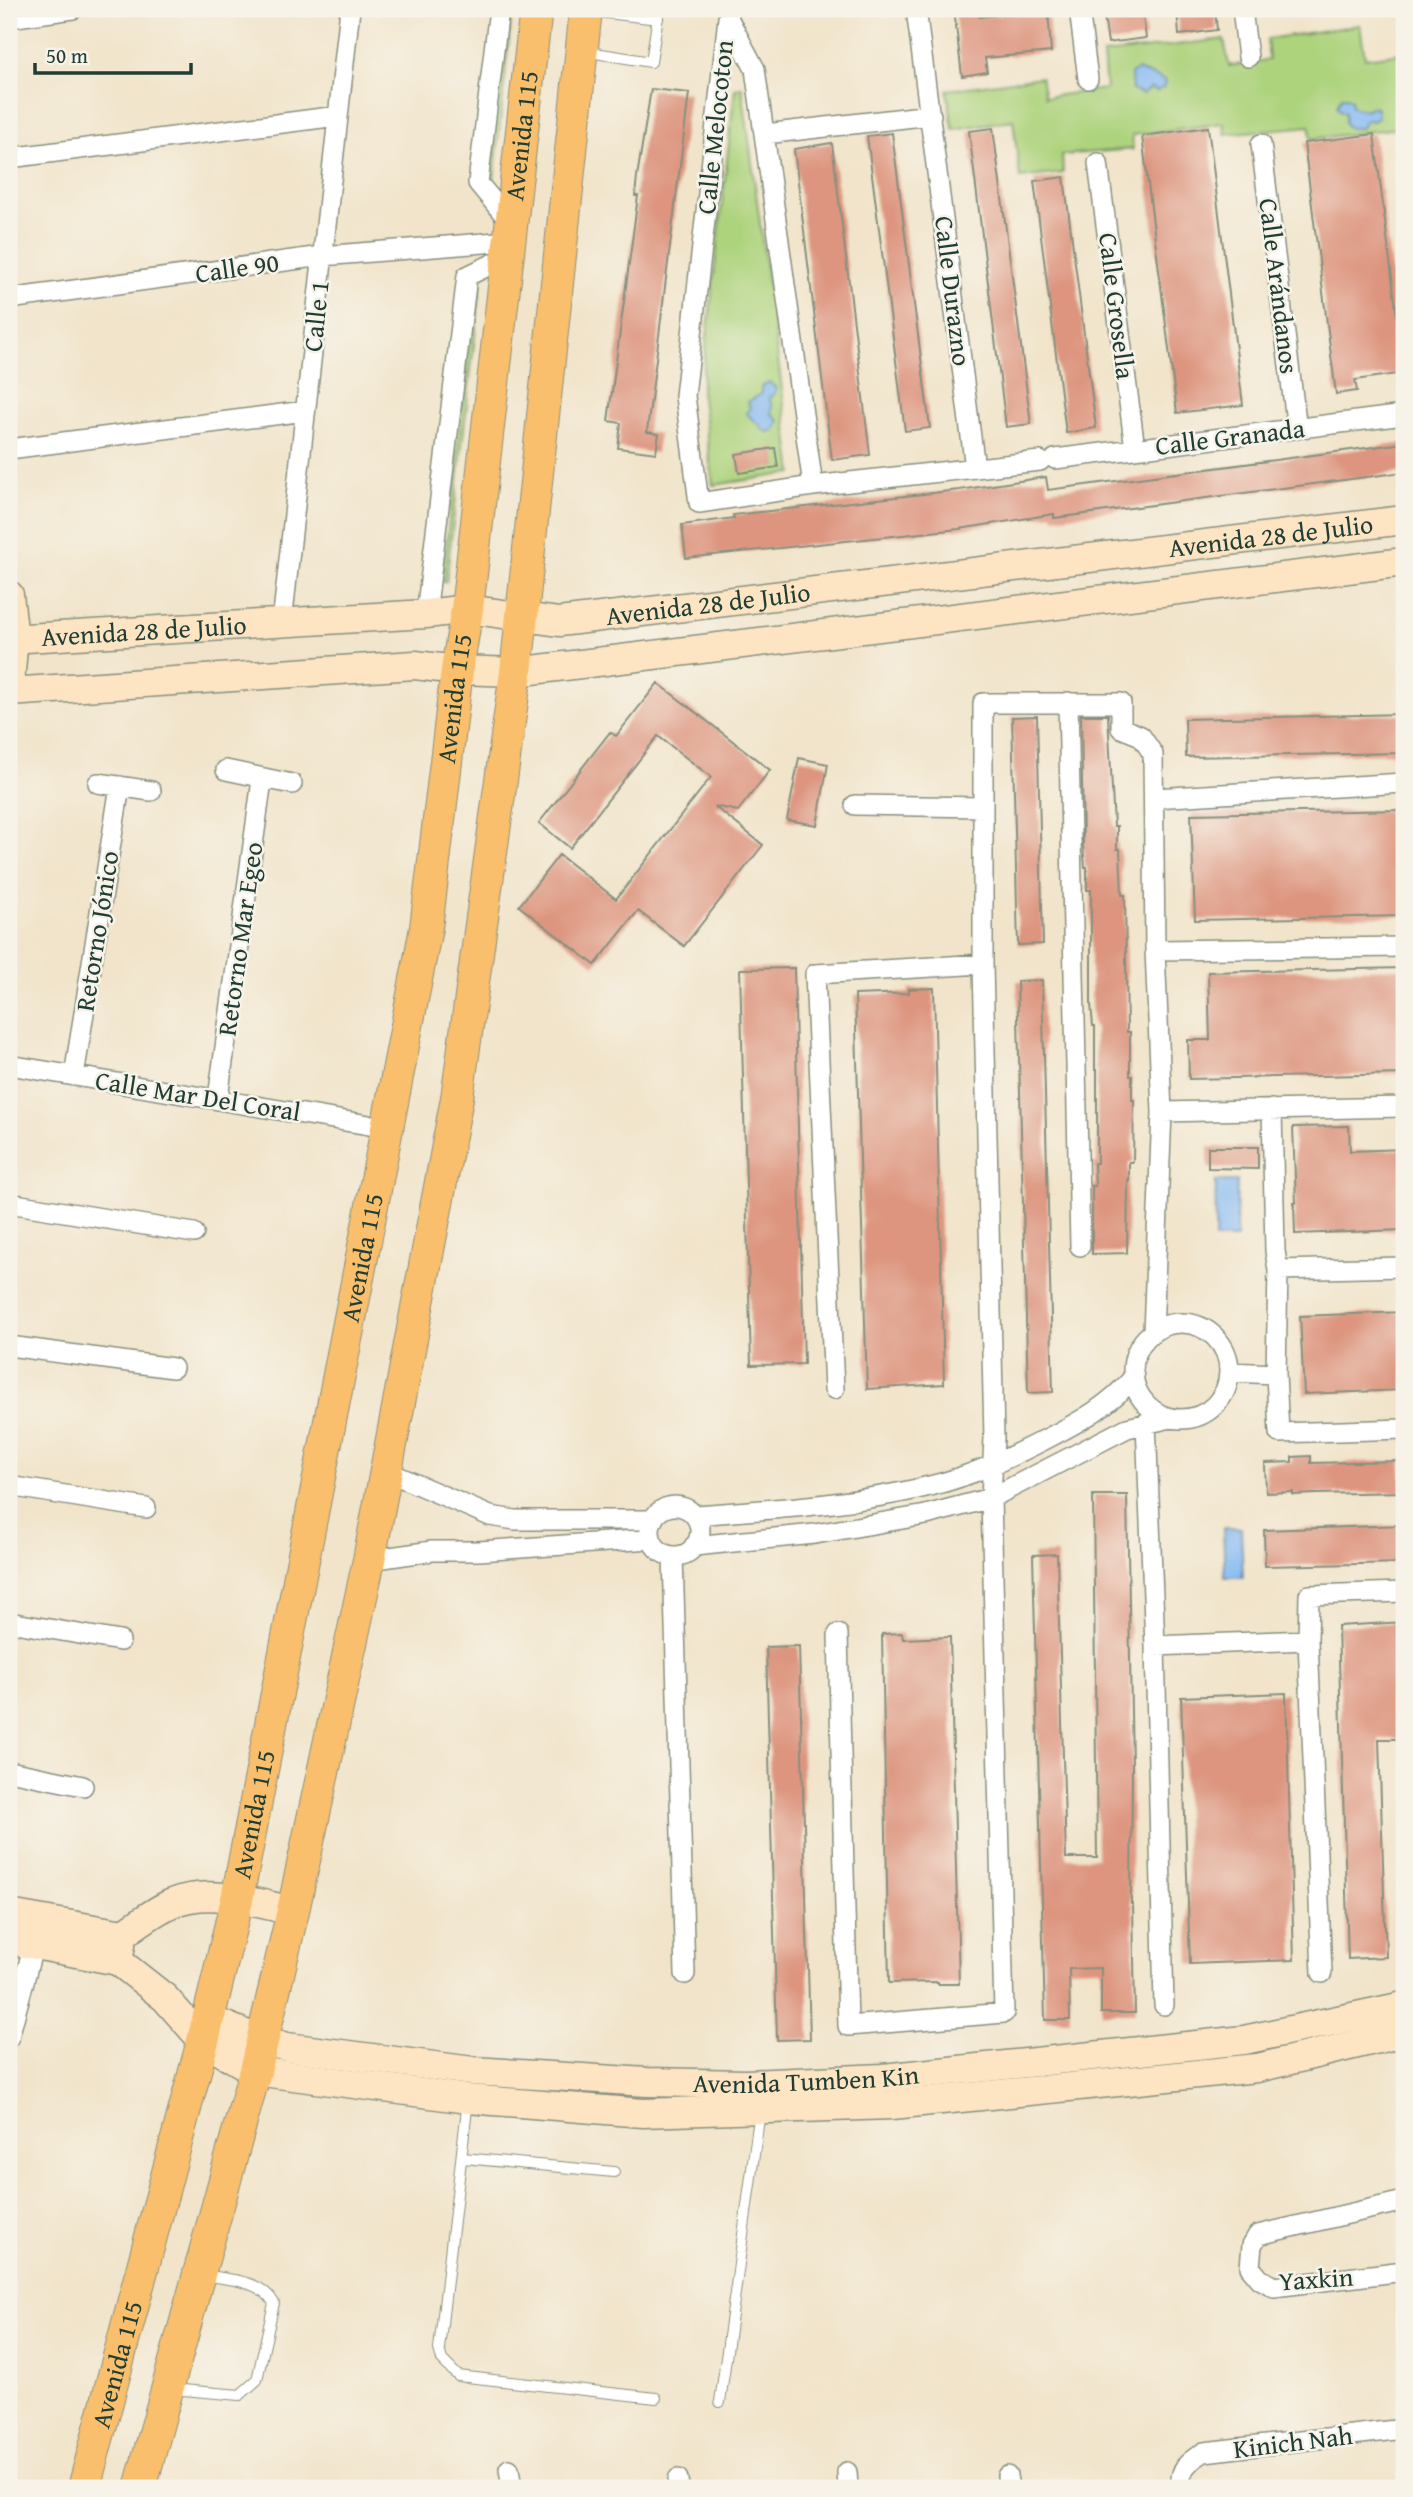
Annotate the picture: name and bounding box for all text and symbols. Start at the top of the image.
scale bar [35,32,191,76]
street label: Calle Melocoton [686,38,743,216]
text: 50 m [46,40,88,71]
street label: Avenida 115 [494,69,548,203]
street label: Calle Arándanos [1249,196,1310,376]
street label: Calle Durazno [925,214,982,368]
street label: Calle Grosella [1089,230,1146,382]
street label: Calle 90 [193,242,281,293]
street label: Calle 1 [292,278,339,354]
street label: Calle Granada [1153,408,1307,465]
street label: Avenida 28 de Julio [1166,504,1375,567]
street label: Avenida 28 de Julio [603,572,812,635]
street label: Avenida 28 de Julio [40,605,248,656]
street label: Avenida 115 [426,631,482,765]
street label: Retorno Mar Egeo [207,839,272,1038]
street label: Retorno Jónico [65,848,128,1014]
street label: Calle Mar Del Coral [93,1060,304,1131]
street label: Avenida 115 [330,1190,393,1325]
street label: Avenida 115 [221,1746,285,1882]
street label: Avenida Tumben Kin [693,2054,921,2103]
street label: Yaxkin [1277,2256,1355,2301]
street label: Avenida 115 [81,2296,152,2432]
street label: Kinich Nah [1231,2415,1355,2468]

